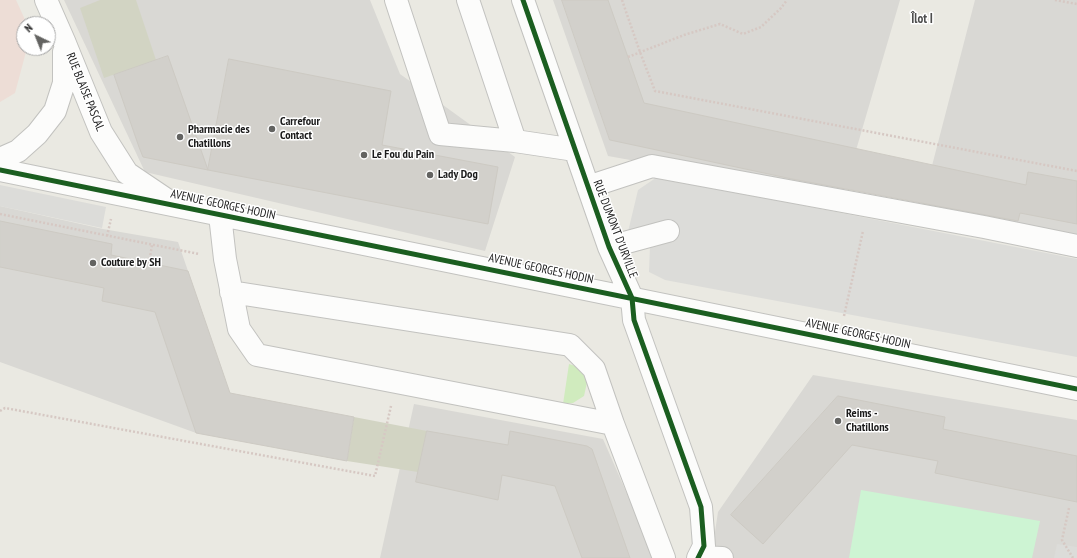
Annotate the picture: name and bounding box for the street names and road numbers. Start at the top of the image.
street label: RUE BLAISE PASCAL [63,51,107,133]
street label: RUE DUMONT D'URVILLE [590,178,640,280]
street label: AVENUE GEORGES HODIN [169,187,277,223]
street label: AVENUE GEORGES HODIN [487,251,595,287]
street label: AVENUE GEORGES HODIN [804,316,912,352]

